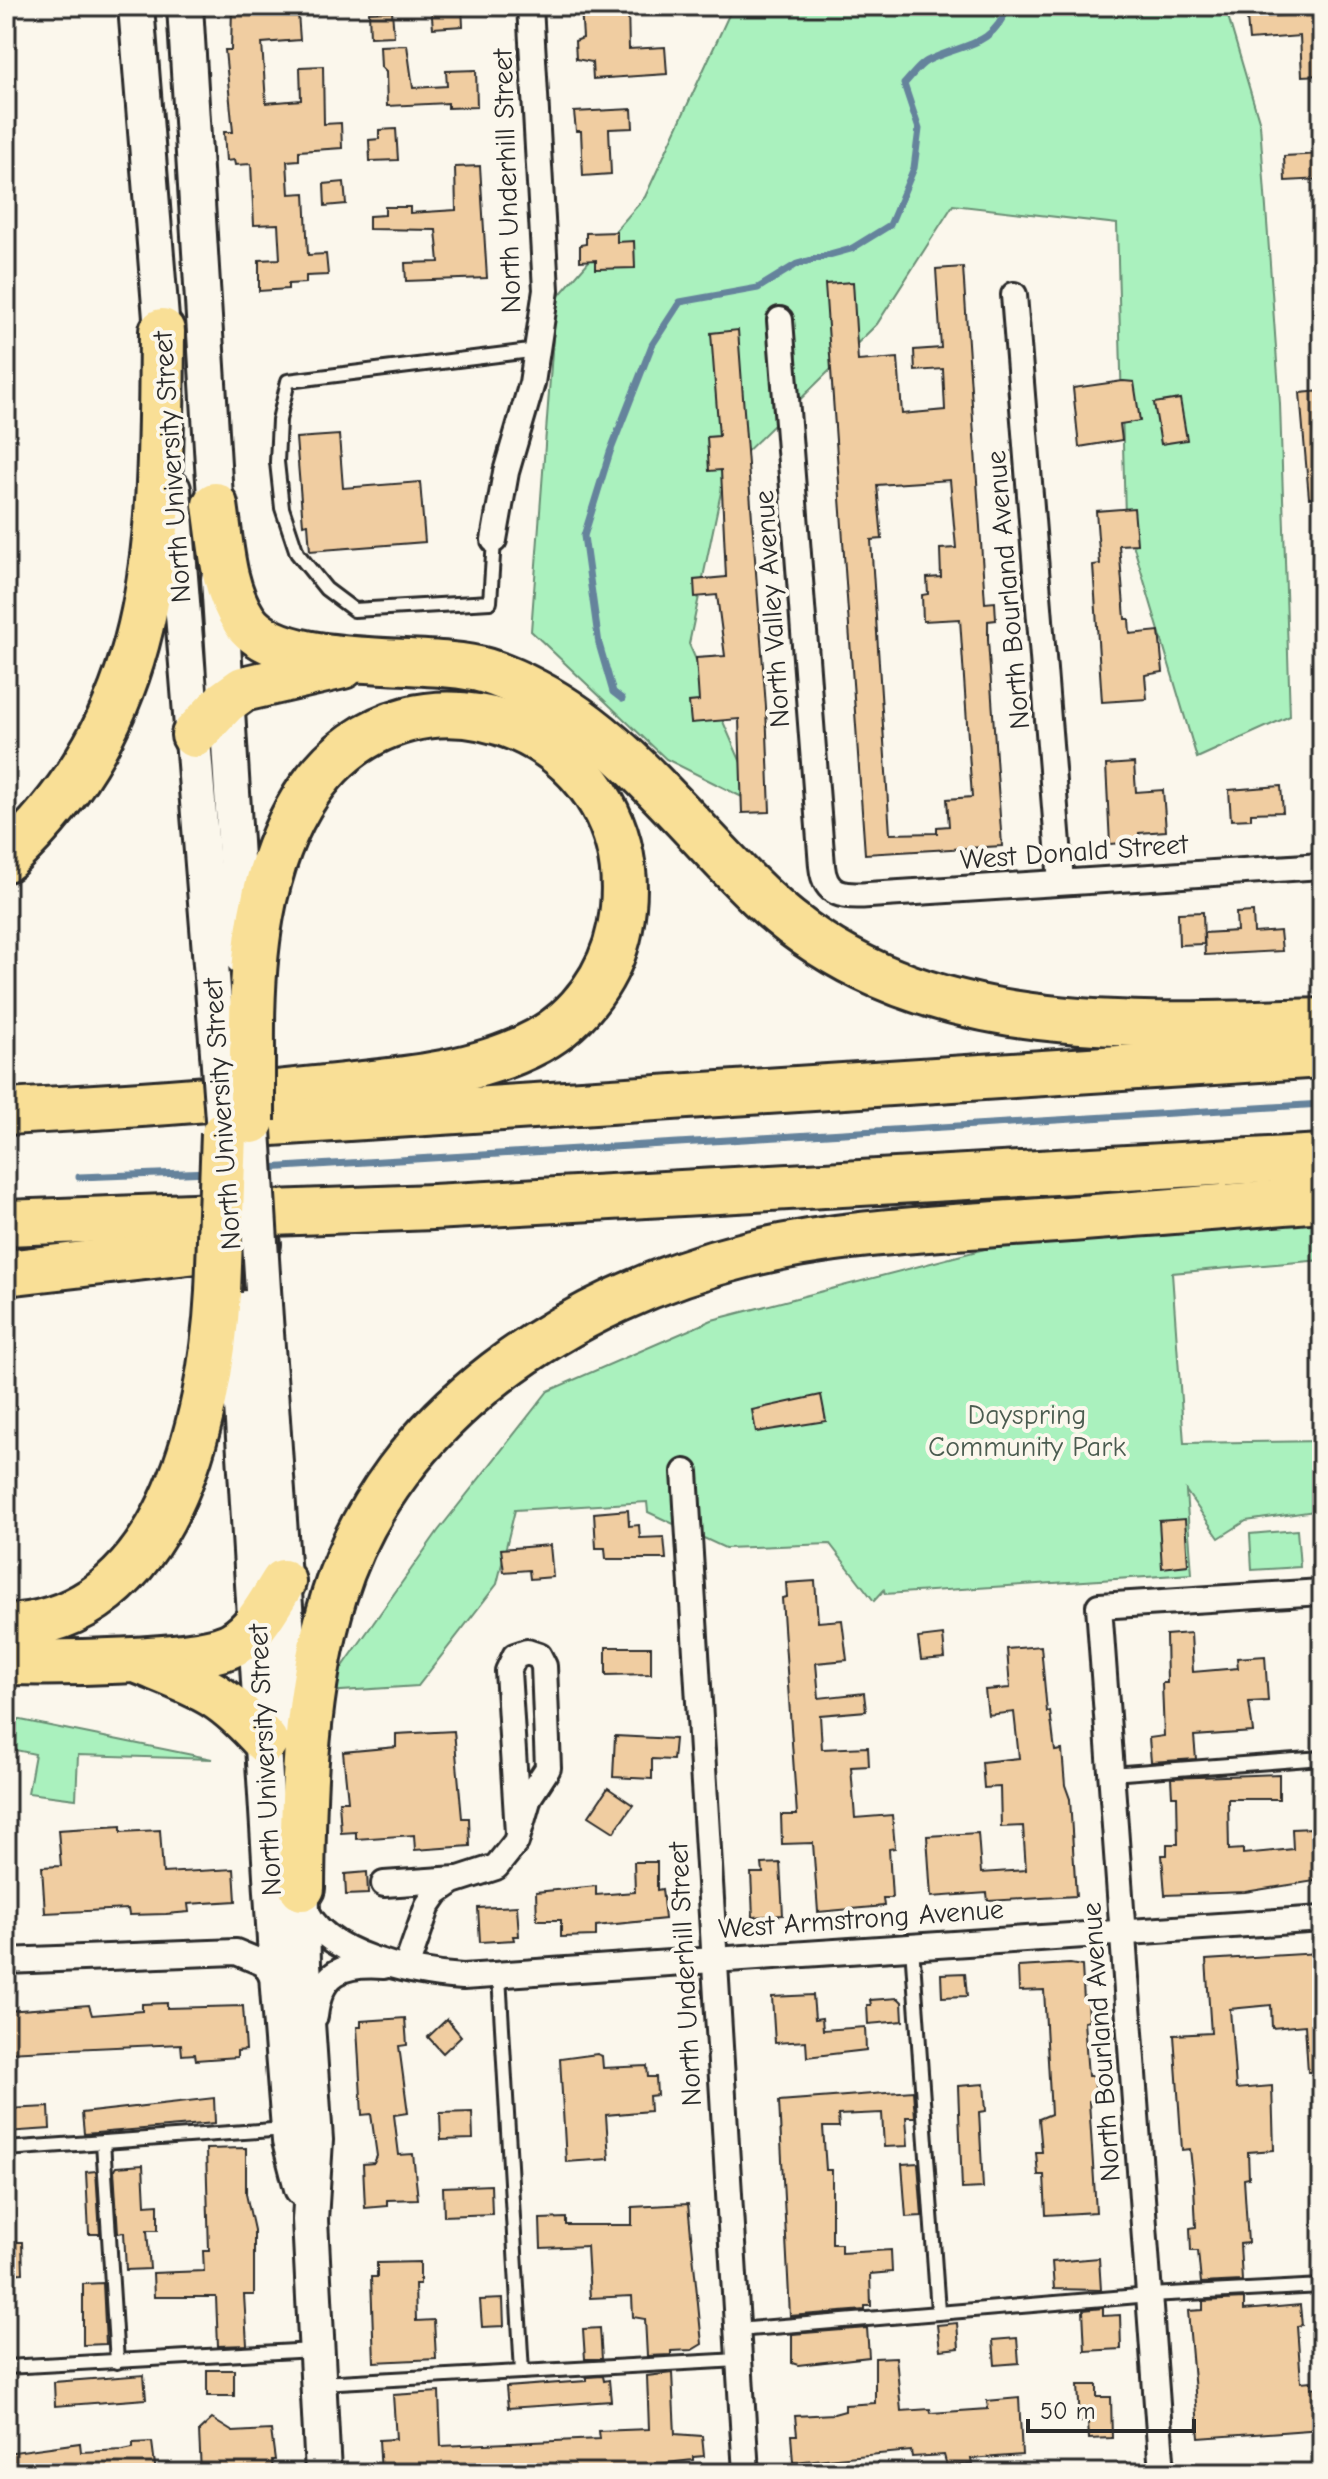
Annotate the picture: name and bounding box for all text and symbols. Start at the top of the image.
street label: North Underhill Street [486,47,528,314]
street label: North University Street [146,329,197,604]
street label: North Bourland Avenue [980,449,1036,731]
street label: North Valley Avenue [748,489,796,729]
street label: West Donald Street [959,828,1190,876]
street label: North University Street [196,976,247,1251]
park label: Dayspring Community Park [928,1399,1126,1463]
street label: North University Street [242,1622,288,1897]
street label: North Underhill Street [662,1840,708,2107]
street label: West Armstrong Avenue [717,1893,1005,1945]
street label: North Bourland Avenue [1075,1901,1127,2183]
scale bar [1028,2383,1194,2433]
text: 50 m [1040,2397,1096,2425]

